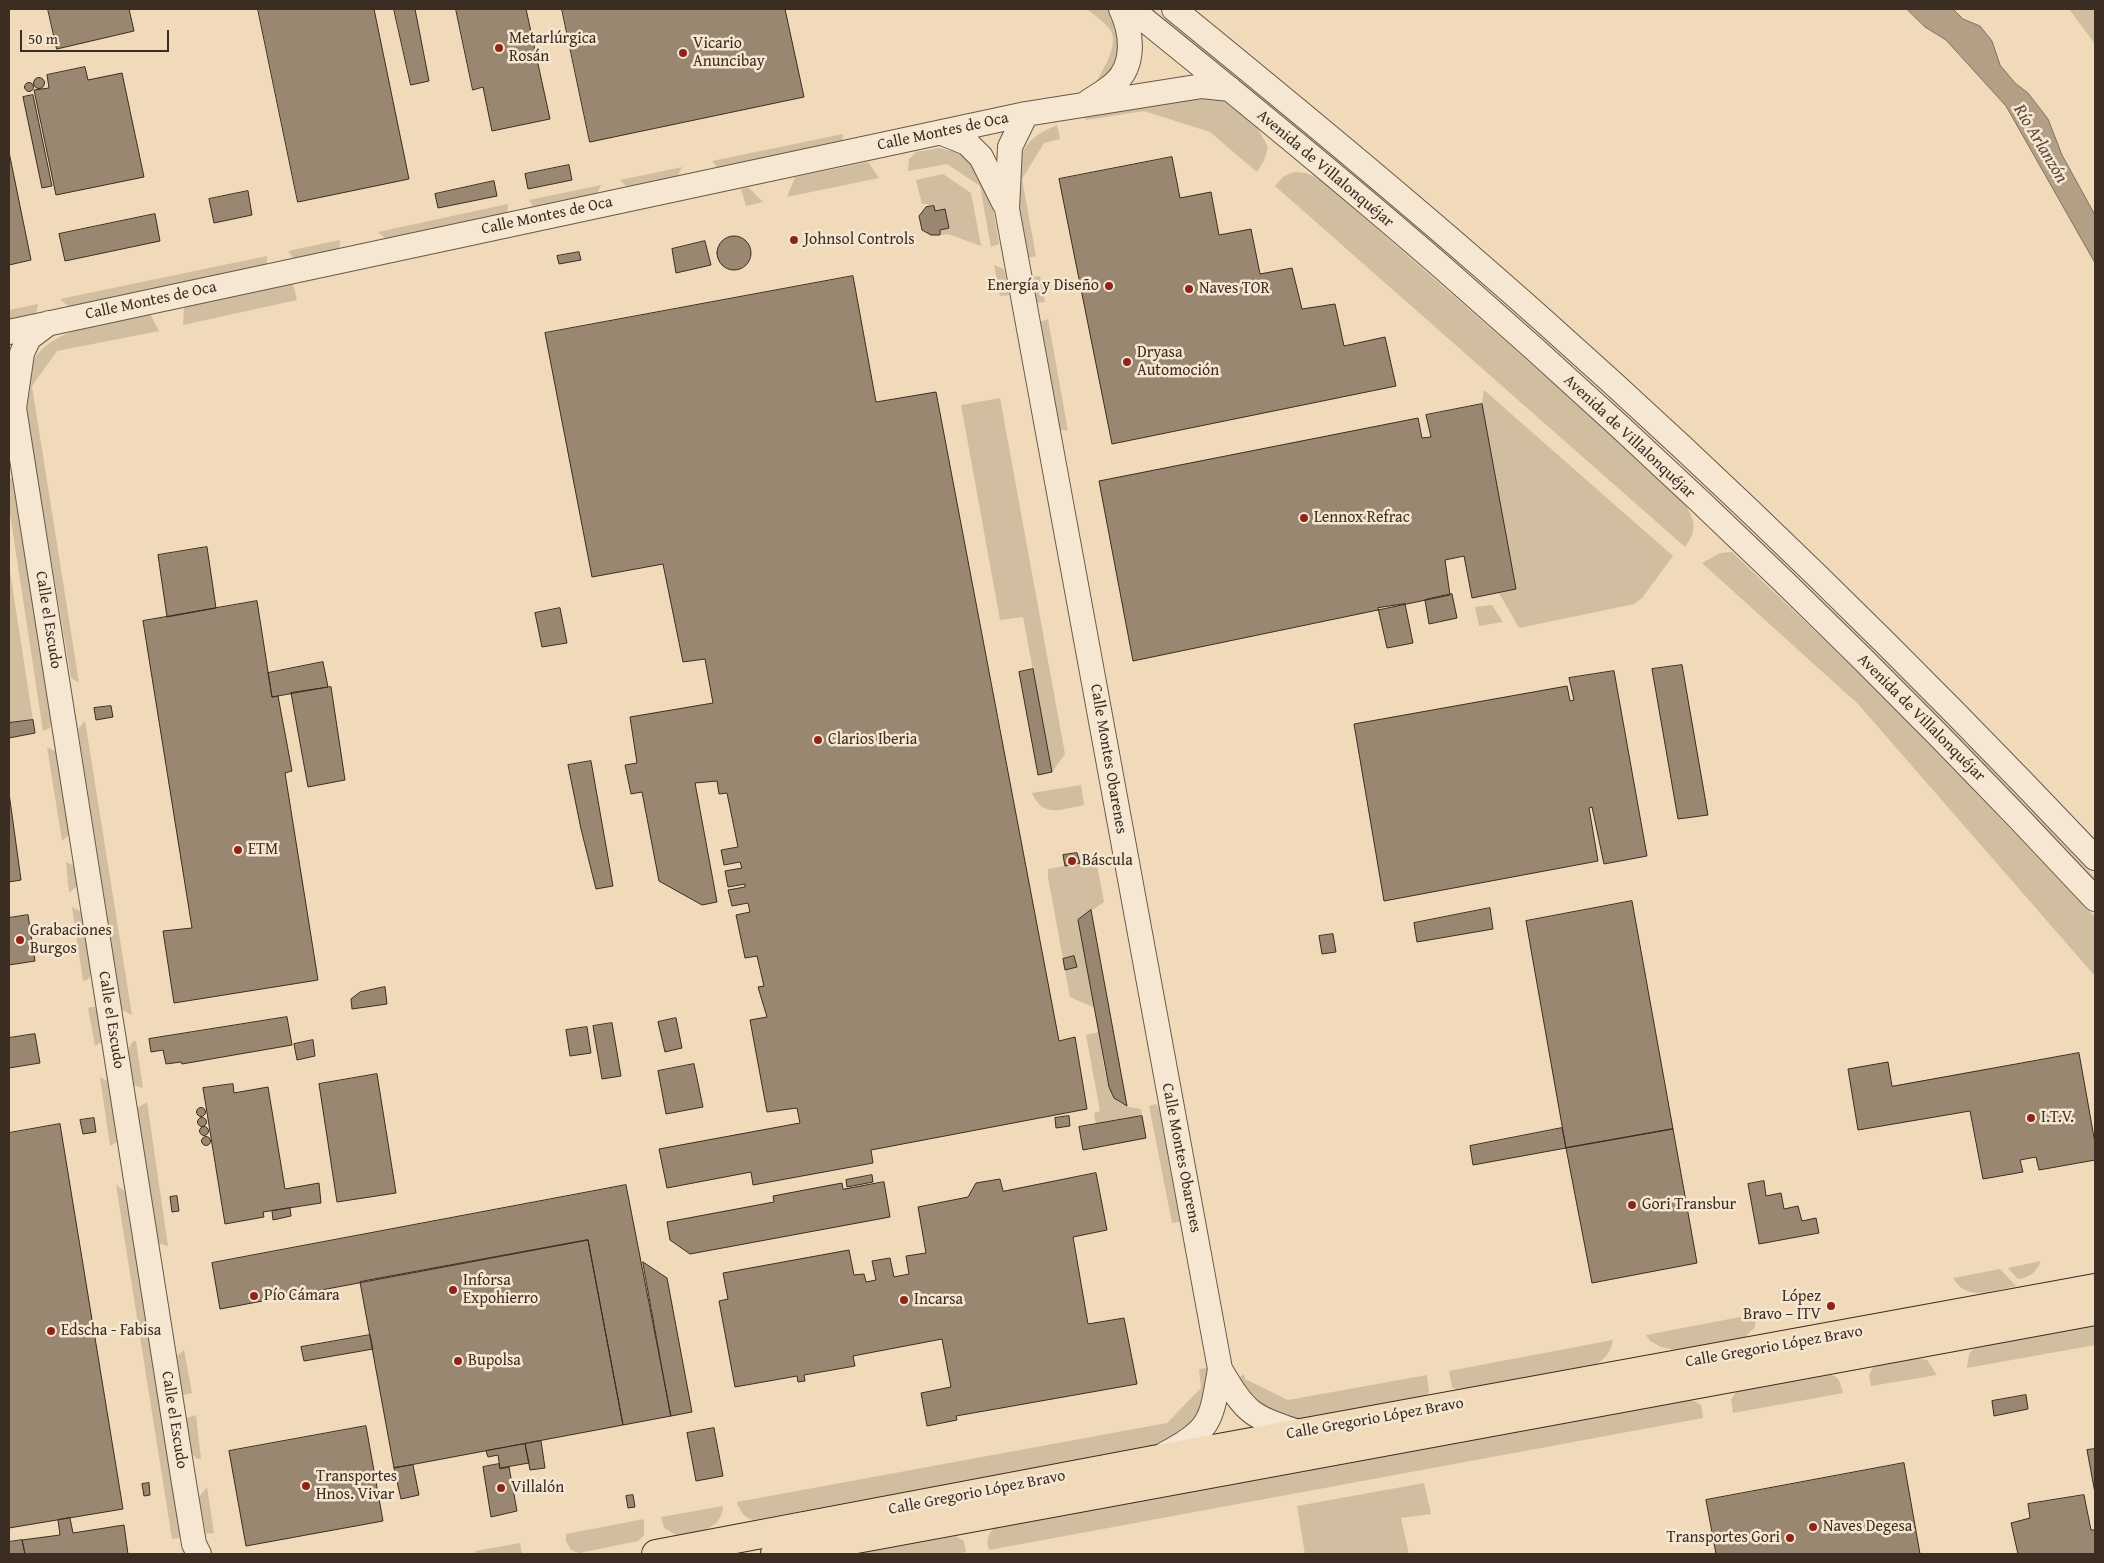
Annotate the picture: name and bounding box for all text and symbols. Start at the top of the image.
scale bar [22,20,171,52]
text: 50 m [28,28,58,49]
place label: Metarlúrgica Rosán [509,29,596,67]
place label: Vicario Anuncibay [693,34,765,72]
marker: Metarlúrgica Rosán [493,42,505,54]
marker: Vicario Anuncibay [677,47,689,59]
water label: Río Arlanzón [2008,101,2072,187]
street label: Avenida de Villalonquéjar [1253,106,1397,232]
street label: Calle Montes de Oca [876,109,1010,155]
street label: Calle Montes de Oca [480,193,614,239]
place label: Johnsol Controls [804,230,915,250]
marker: Johnsol Controls [788,234,800,246]
place label: Energía y Diseño [988,276,1099,296]
street label: Calle Montes de Oca [84,278,218,324]
place label: Naves TOR [1199,279,1270,299]
marker: Energía y Diseño [1103,280,1115,292]
marker: Naves TOR [1183,283,1195,295]
place label: Dryasa Automoción [1137,343,1219,381]
marker: Dryasa Automoción [1121,356,1133,368]
street label: Avenida de Villalonquéjar [1559,371,1699,503]
place label: Lennox Refrac [1314,508,1410,528]
marker: Lennox Refrac [1298,512,1310,524]
street label: Calle el Escudo [31,570,65,670]
street label: Avenida de Villalonquéjar [1853,650,1989,786]
street label: Calle Montes Obarenes [1085,683,1131,835]
place label: Clarios Iberia [828,730,917,750]
marker: Clarios Iberia [812,734,824,746]
place label: ETM [248,840,278,860]
marker: ETM [232,844,244,856]
place label: Báscula [1082,851,1133,871]
marker: Báscula [1066,855,1078,867]
place label: Grabaciones Burgos [30,921,112,959]
marker: Grabaciones Burgos [14,934,26,946]
street label: Calle el Escudo [94,970,128,1070]
street label: Calle Montes Obarenes [1157,1082,1205,1234]
place label: I.T.V. [2041,1108,2074,1128]
marker: I.T.V. [2025,1112,2037,1124]
place label: Gori Transbur [1642,1195,1736,1215]
marker: Gori Transbur [1626,1199,1638,1211]
place label: Inforsa Expohierro [463,1271,538,1309]
marker: Inforsa Expohierro [447,1284,459,1296]
place label: Pío Cámara [264,1286,340,1306]
place label: López Bravo – ITV [1743,1287,1821,1325]
marker: Pío Cámara [248,1290,260,1302]
place label: Incarsa [914,1290,963,1310]
marker: Incarsa [898,1294,910,1306]
marker: López Bravo – ITV [1825,1300,1837,1312]
place label: Edscha - Fabisa [61,1321,161,1341]
street label: Calle Gregorio López Bravo [1684,1322,1864,1372]
marker: Edscha - Fabisa [45,1325,57,1337]
place label: Bupolsa [468,1351,521,1371]
marker: Bupolsa [452,1355,464,1367]
street label: Calle el Escudo [157,1370,191,1470]
street label: Calle Gregorio López Bravo [1285,1394,1465,1444]
street label: Calle Gregorio López Bravo [887,1466,1067,1520]
place label: Transportes Hnos. Vivar [316,1467,397,1505]
place label: Villalón [511,1478,564,1498]
marker: Transportes Hnos. Vivar [300,1480,312,1492]
marker: Villalón [495,1482,507,1494]
place label: Naves Degesa [1823,1517,1912,1537]
marker: Naves Degesa [1807,1521,1819,1533]
place label: Transportes Gori [1667,1528,1780,1548]
marker: Transportes Gori [1784,1532,1796,1544]

